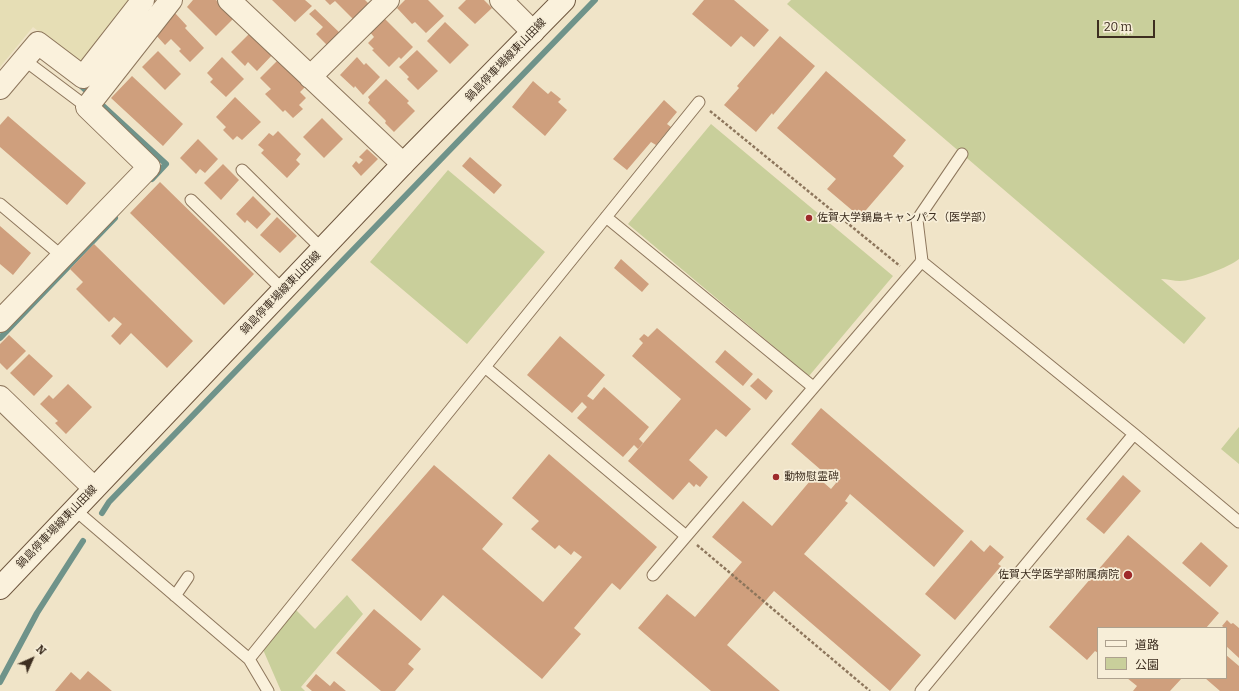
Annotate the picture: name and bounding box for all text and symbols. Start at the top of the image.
scale bar [1099,12,1157,38]
street label: 鍋島停車場線東山田線 [463,16,549,104]
text: 20 m [1104,20,1132,34]
place label: 佐賀大学鍋島キャンパス（医学部） [817,211,993,225]
marker: 佐賀大学鍋島キャンパス（医学部） [804,213,814,223]
street label: 鍋島停車場線東山田線 [238,249,324,337]
place label: 動物慰霊碑 [784,470,839,484]
marker: 動物慰霊碑 [771,472,781,482]
street label: 鍋島停車場線東山田線 [14,483,100,571]
place label: 佐賀大学医学部附属病院 [998,568,1119,582]
marker: 佐賀大学医学部附属病院 [1122,569,1134,581]
legend [1097,627,1227,679]
text: 道路 [1135,638,1159,652]
north arrow [12,639,52,679]
text: N [33,643,48,658]
text: 公園 [1135,658,1159,672]

